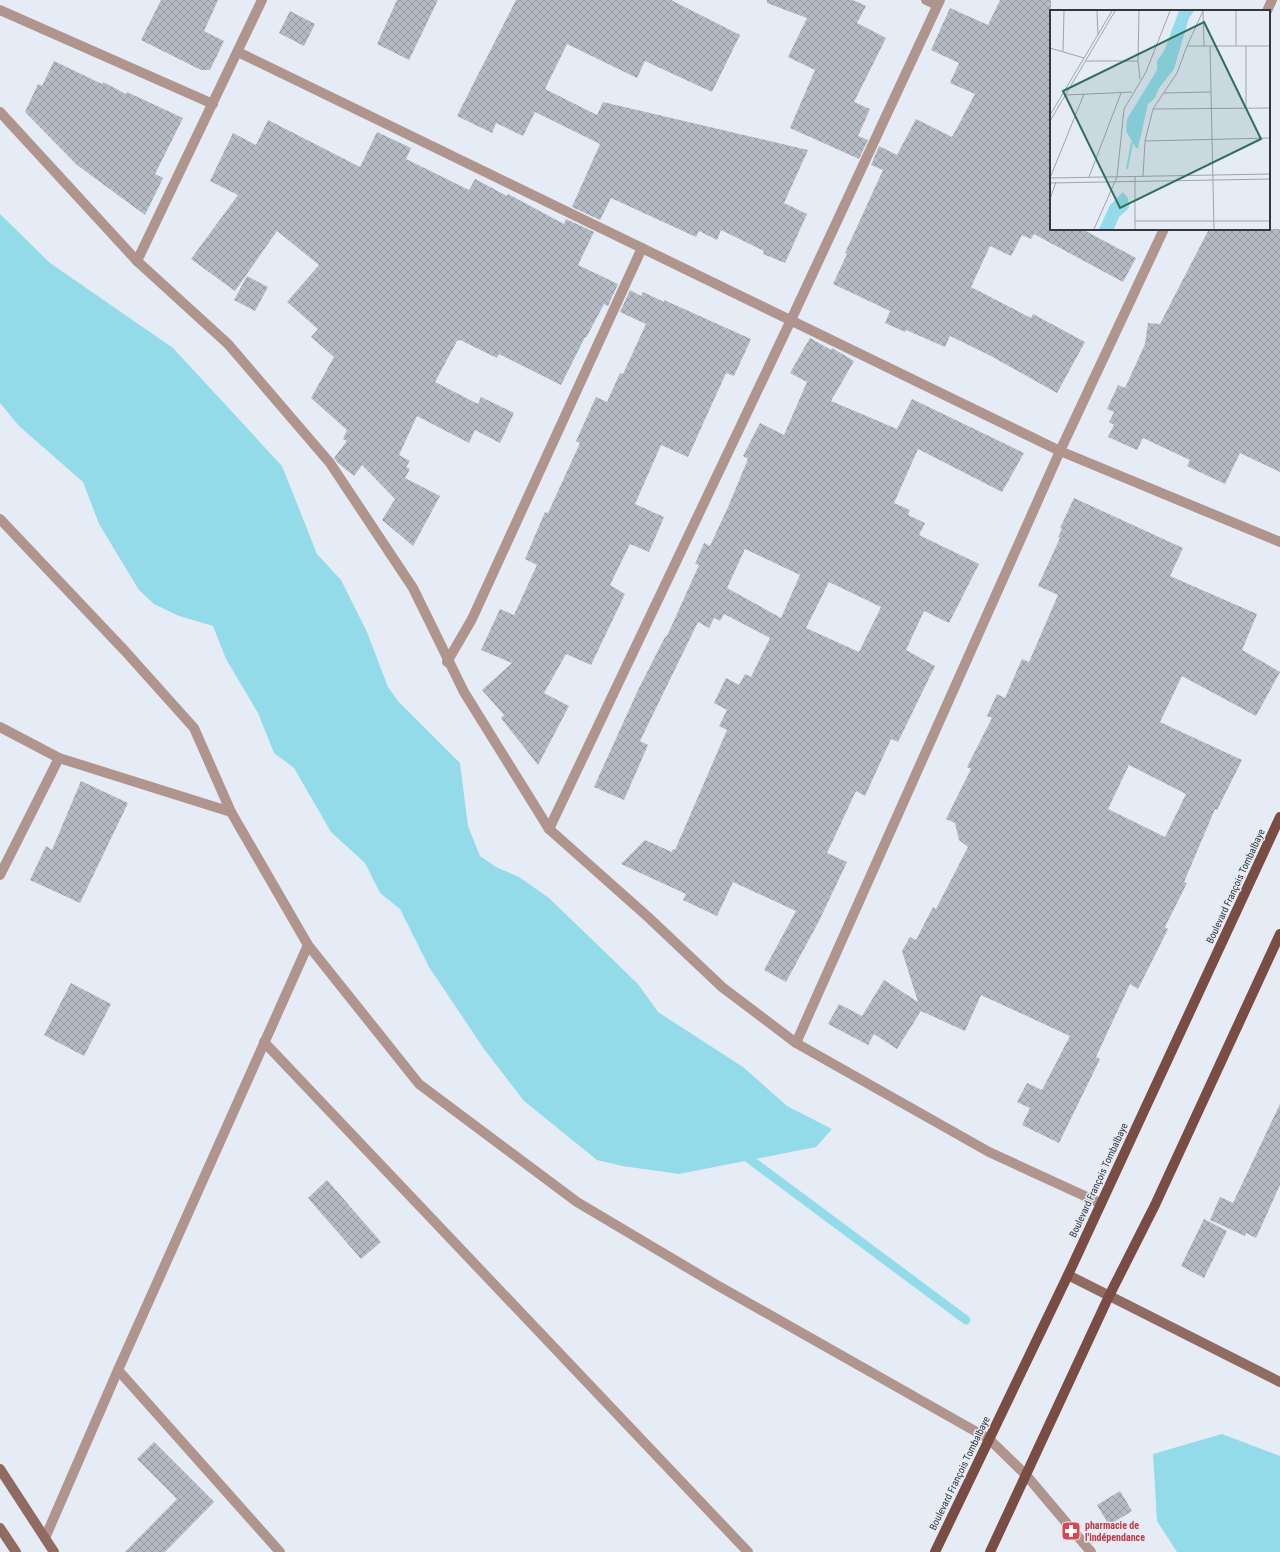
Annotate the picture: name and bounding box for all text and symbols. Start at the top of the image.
inset map [1050,10,1270,230]
street label: Boulevard François Tombalbaye [1204,827,1267,945]
street label: Boulevard François Tombalbaye [1067,1121,1130,1239]
street label: Boulevard François Tombalbaye [927,1414,992,1532]
pharmacy icon: pharmacie de l'indépendance [1060,1520,1082,1542]
place label: pharmacie de l'indépendance [1085,1520,1145,1543]

